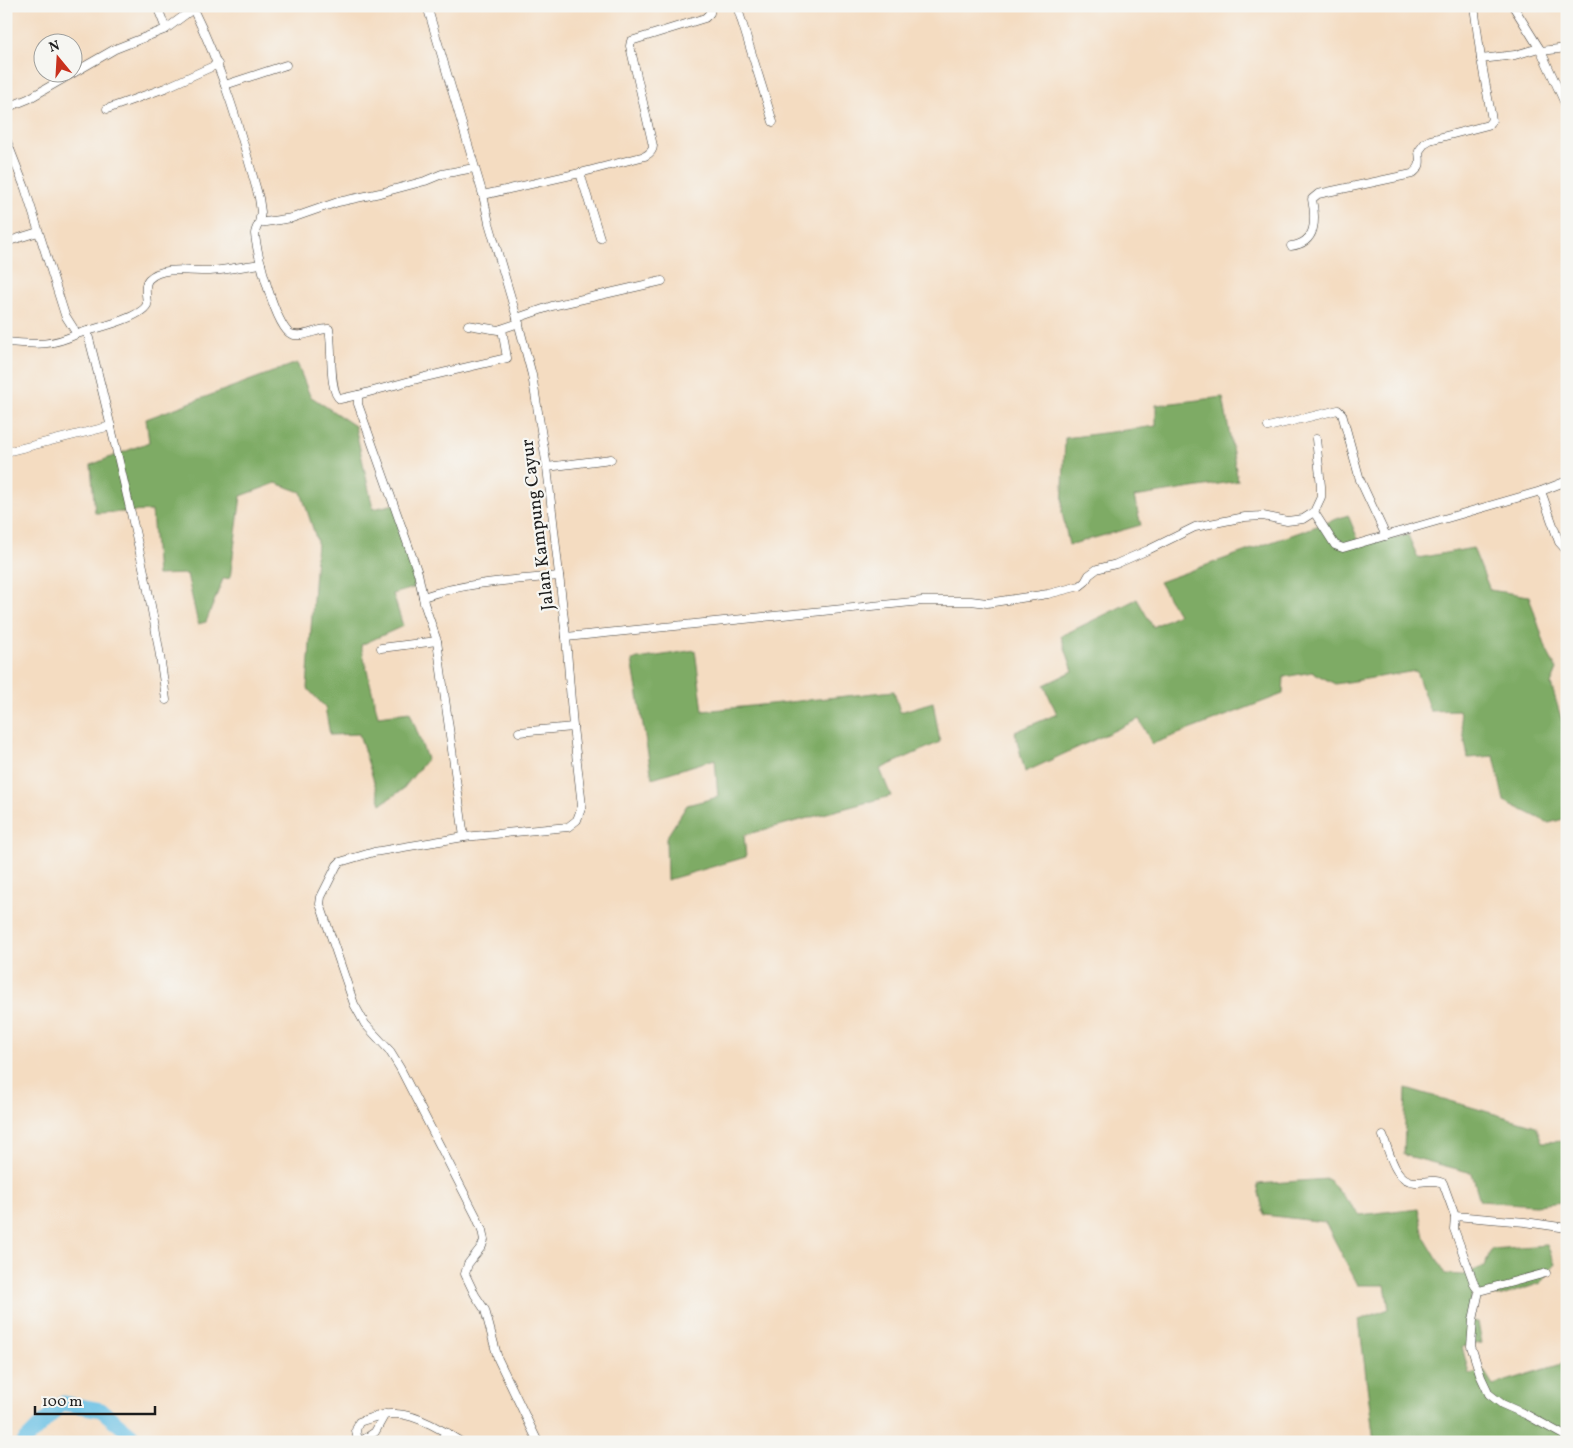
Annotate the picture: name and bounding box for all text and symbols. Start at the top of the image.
north arrow [32,32,82,82]
text: N [47,36,62,58]
street label: Jalan Kampung Cayur [516,437,561,612]
scale bar [35,1383,155,1415]
text: 100 m [42,1392,82,1413]

